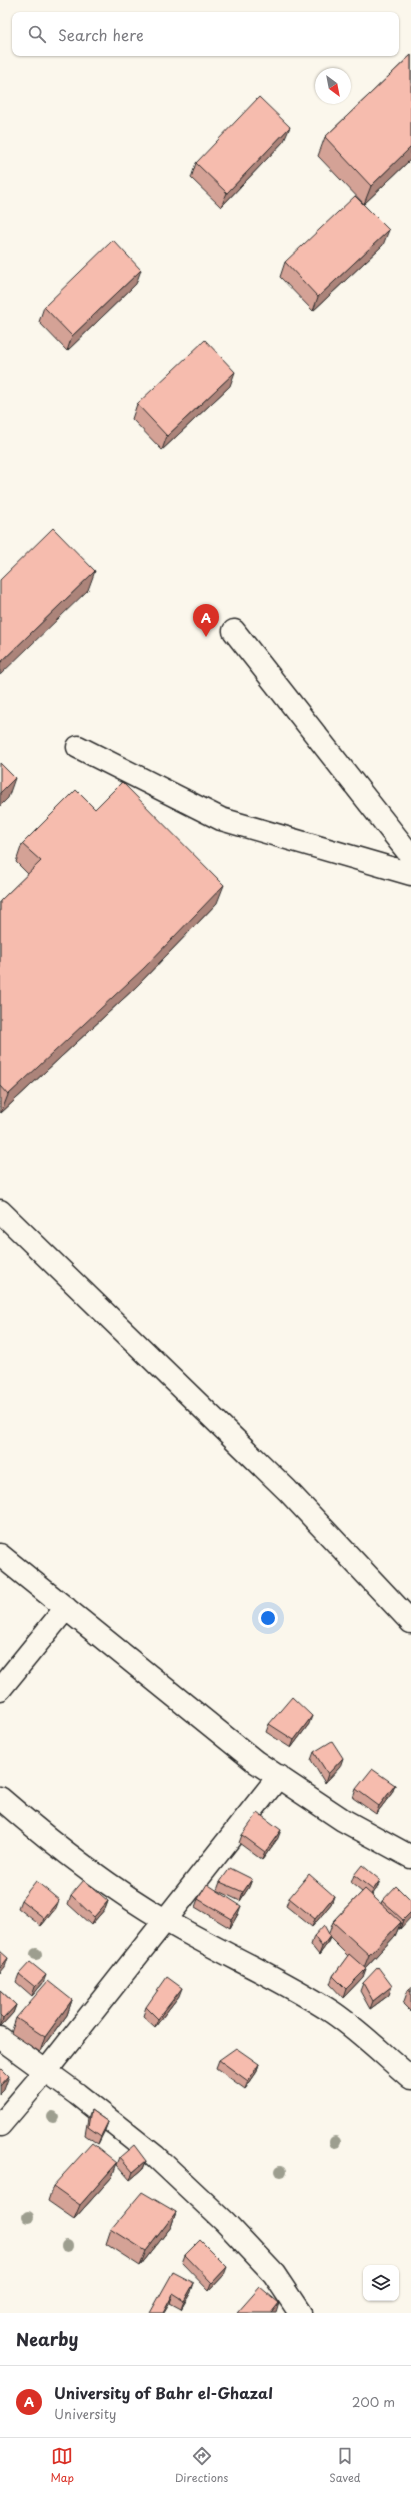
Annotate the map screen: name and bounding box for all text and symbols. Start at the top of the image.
search box [12,12,399,56]
icon: search [26,23,48,45]
text: Search here [58,23,144,46]
north arrow [315,68,351,104]
pin: A [193,604,219,637]
your location [258,1608,278,1628]
map controls [363,2265,399,2301]
button: layers [363,2265,399,2301]
text: Nearby [16,2326,78,2352]
text: University of Bahr el-Ghazal [54,2381,273,2404]
text: A [24,2392,34,2411]
text: 200 m [352,2392,395,2411]
text: University [54,2404,116,2423]
tab: Map [50,2445,74,2486]
tab: Directions [175,2445,228,2486]
tab: Saved [329,2445,361,2486]

